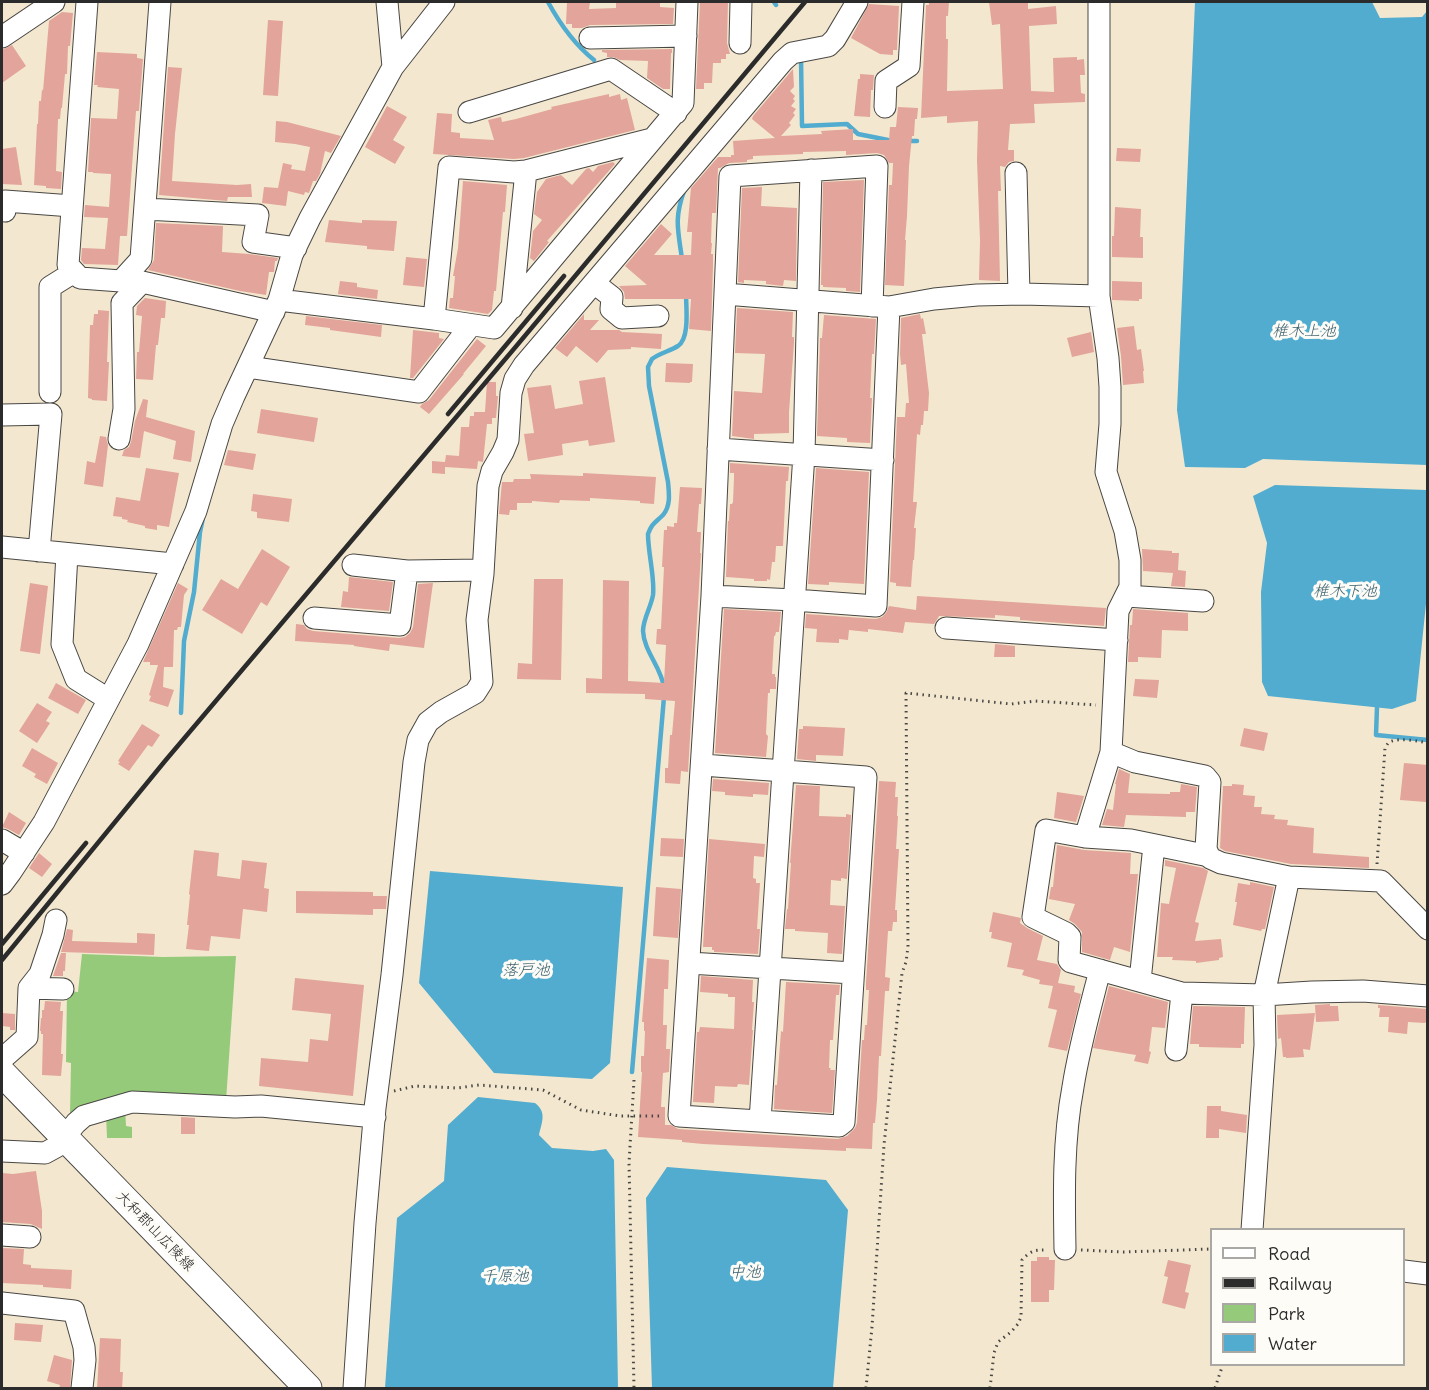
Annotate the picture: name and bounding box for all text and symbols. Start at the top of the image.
water label: 椎木上池 [1272,321,1336,341]
water label: 椎木下池 [1313,581,1377,601]
water label: 落戸池 [502,960,550,980]
street label: 大和郡山広陵線 [112,1187,198,1275]
legend [1210,1228,1405,1366]
text: Road [1268,1242,1310,1265]
water label: 中池 [729,1262,761,1282]
water label: 千原池 [481,1266,529,1286]
text: Railway [1268,1272,1332,1295]
text: Park [1268,1302,1305,1325]
text: Water [1268,1332,1317,1355]

